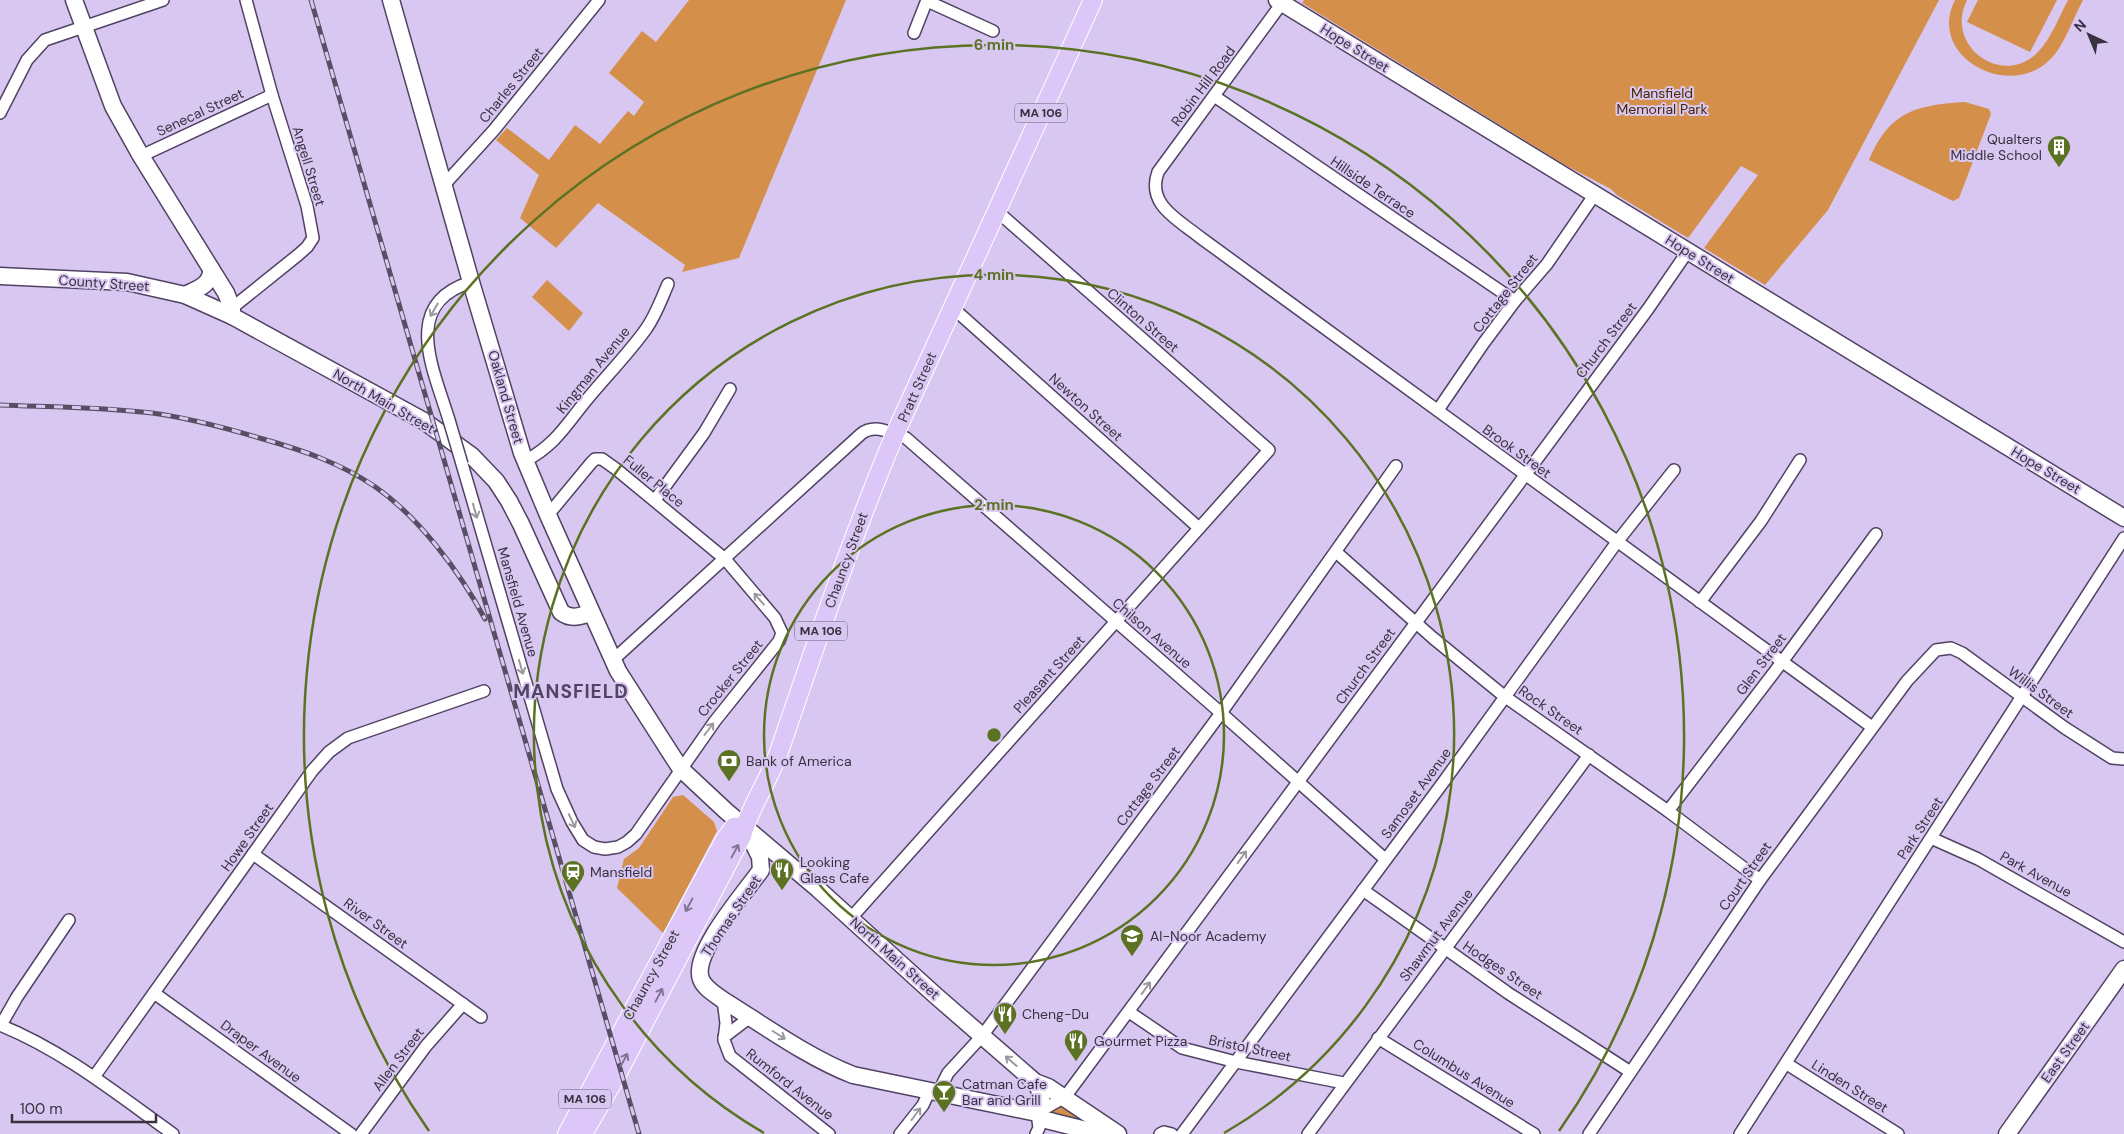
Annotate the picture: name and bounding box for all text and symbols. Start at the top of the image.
north arrow [2064,10,2114,60]
text: N [2070,16,2090,36]
street label: Hope Street [1317,20,1393,76]
text: 6 min [974,35,1014,55]
street label: Robin Hill Road [1167,42,1239,130]
street label: Charles Street [475,43,547,127]
street label: Senecal Street [154,84,246,140]
park label: Mansfield Memorial Park [1616,84,1708,118]
road number: MA 106 [1015,104,1067,122]
street label: Angell Street [288,124,330,208]
place label: Qualters Middle School [1951,130,2042,164]
building icon: Qualters Middle School [2046,134,2072,168]
street label: Hillside Terrace [1327,152,1419,222]
street label: Hope Street [1662,231,1738,287]
street label: Cottage Street [1468,250,1542,336]
text: 4 min [974,265,1014,285]
street label: County Street [58,271,150,295]
street label: Clinton Street [1103,284,1183,356]
street label: Church Street [1572,298,1640,382]
one-way arrow [428,303,438,317]
street label: Kingman Avenue [552,323,634,417]
street label: Oakland Street [484,348,528,446]
street label: Pratt Street [894,349,940,425]
street label: North Main Street [330,365,438,437]
street label: Newton Street [1045,369,1127,445]
street label: Brook Street [1479,420,1555,482]
street label: Hope Street [2008,442,2084,498]
street label: Fuller Place [620,451,688,511]
text: 2 min [974,495,1014,515]
one-way arrow [471,503,481,519]
street label: Chauncy Street [820,509,872,611]
street label: Mansfield Avenue [494,545,542,659]
one-way arrow [753,593,765,606]
street label: Chilson Avenue [1109,594,1195,672]
road number: MA 106 [795,622,847,640]
street label: Church Street [1331,624,1399,708]
street label: Glen Street [1732,629,1790,699]
street label: Pleasant Street [1009,631,1089,717]
street label: Crocker Street [693,636,767,720]
one-way arrow [517,659,527,675]
street label: Willis Street [2005,662,2077,722]
district label: MANSFIELD [513,679,629,704]
street label: Rock Street [1515,681,1587,739]
one-way arrow [703,723,714,736]
centre of rings [985,726,1003,744]
street label: Cottage Street [1112,742,1184,830]
street label: Samoset Avenue [1377,744,1455,842]
bank icon: Bank of America [716,748,742,782]
place label: Bank of America [746,752,852,770]
street label: Park Street [1893,793,1947,863]
street label: Howe Street [217,799,277,875]
one-way arrow [567,813,577,828]
street label: Court Street [1715,838,1775,914]
one-way arrow [730,844,740,859]
street label: Park Avenue [1997,847,2075,901]
one-way arrow [1237,850,1247,864]
place label: Looking Glass Cafe [800,853,869,887]
restaurant icon: Looking Glass Cafe [769,857,795,891]
station icon: Mansfield [560,859,586,893]
place label: Mansfield [590,863,652,881]
street label: Thomas Street [697,872,765,960]
street label: Shawmut Avenue [1395,885,1477,985]
street label: River Street [340,894,412,952]
one-way arrow [684,898,694,912]
street label: North Main Street [846,913,944,1003]
school or university icon: Al-Noor Academy [1119,923,1145,957]
street label: Chauncy Street [619,926,683,1024]
place label: Al-Noor Academy [1150,927,1267,945]
street label: Hodges Street [1460,937,1546,1003]
one-way arrow [1141,982,1152,995]
one-way arrow [654,988,664,1003]
restaurant icon: Cheng-Du [992,1001,1018,1035]
place label: Cheng-Du [1022,1005,1089,1023]
street label: Draper Avenue [217,1016,305,1086]
street label: East Street [2037,1018,2093,1086]
street label: Allen Street [368,1024,428,1094]
restaurant icon: Gourmet Pizza [1063,1028,1089,1062]
one-way arrow [771,1030,785,1040]
street label: Bristol Street [1207,1030,1293,1066]
place label: Gourmet Pizza [1094,1032,1187,1050]
street label: Columbus Avenue [1410,1034,1518,1112]
street label: Rumford Avenue [742,1044,838,1124]
one-way arrow [620,1053,629,1068]
one-way arrow [1004,1055,1017,1067]
street label: Linden Street [1808,1055,1892,1117]
place label: Catman Cafe Bar and Grill [962,1075,1047,1109]
bar icon: Catman Cafe Bar and Grill [931,1079,957,1113]
road number: MA 106 [559,1090,611,1108]
scale bar [12,1092,156,1124]
text: 100 m [20,1099,63,1119]
one-way arrow [910,1108,921,1121]

